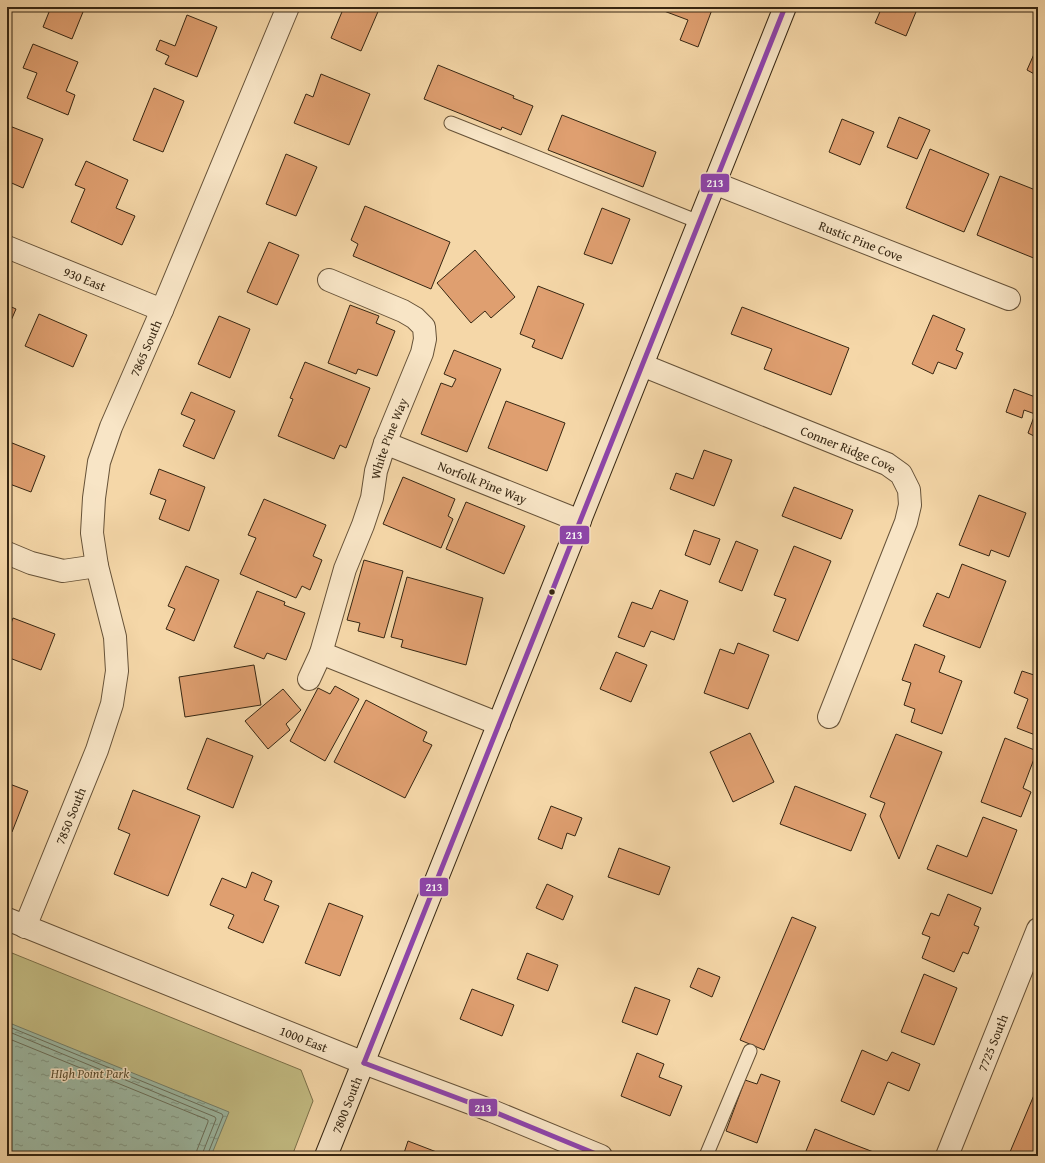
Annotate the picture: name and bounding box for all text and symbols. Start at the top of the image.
line badge: 213 [700,173,730,193]
text: 213 [706,175,724,191]
street label: Rustic Pine Cove [816,216,906,266]
street label: 930 East [61,262,109,296]
street label: 7865 South [125,316,166,379]
street label: White Pine Way [365,394,412,480]
street label: Conner Ridge Cove [798,421,900,477]
street label: Norfolk Pine Way [435,456,530,509]
line badge: 213 [559,525,590,545]
text: 213 [565,527,583,543]
unlabelled marker [547,587,557,597]
street label: 7850 South [50,784,91,847]
line badge: 213 [419,877,449,897]
text: 213 [425,879,443,895]
street label: 7725 South [972,1011,1013,1074]
street label: 1000 East [277,1020,331,1057]
park label: HIgh Point Park [50,1064,129,1083]
street label: 7800 South [326,1073,367,1136]
line badge: 213 [468,1098,498,1117]
text: 213 [474,1100,492,1116]

